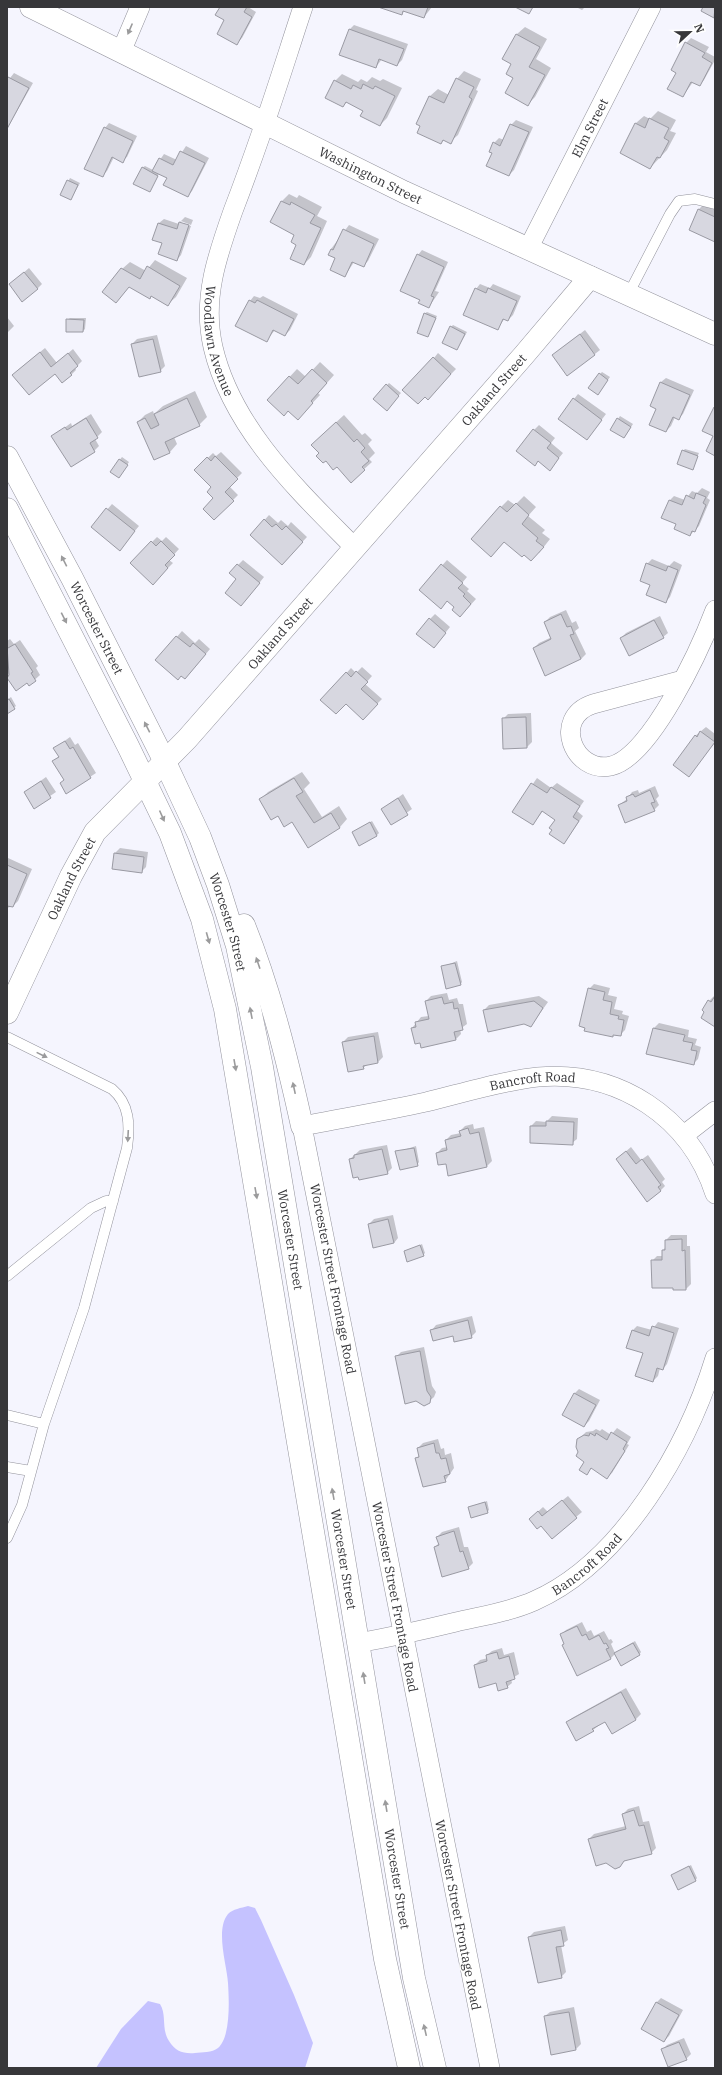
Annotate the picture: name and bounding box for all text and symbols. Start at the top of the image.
north arrow [670,12,710,52]
text: N [691,22,708,35]
one-way arrow [127,24,133,36]
street label: Elm Street [567,95,612,160]
street label: Washington Street [316,143,425,208]
street label: Woodlawn Avenue [201,285,238,399]
street label: Oakland Street [457,350,530,429]
one-way arrow [60,555,67,567]
street label: Worcester Street [67,578,128,677]
street label: Oakland Street [244,593,317,673]
one-way arrow [61,612,67,623]
one-way arrow [144,722,150,733]
one-way arrow [159,811,165,822]
street label: Oakland Street [43,834,99,923]
street label: Worcester Street [206,870,251,973]
one-way arrow [205,932,211,944]
one-way arrow [255,957,261,969]
one-way arrow [248,1007,254,1019]
one-way arrow [36,1052,47,1058]
one-way arrow [232,1059,238,1071]
street label: Bancroft Road [488,1068,577,1094]
one-way arrow [290,1082,296,1094]
one-way arrow [125,1130,131,1143]
street label: Worcester Street Frontage Road [306,1182,360,1376]
one-way arrow [253,1187,259,1199]
street label: Worcester Street [274,1188,308,1292]
one-way arrow [330,1488,336,1500]
street label: Worcester Street Frontage Road [368,1500,422,1694]
street label: Worcester Street [327,1508,361,1611]
street label: Bancroft Road [549,1529,625,1599]
one-way arrow [361,1671,367,1684]
one-way arrow [382,1800,388,1812]
street label: Worcester Street Frontage Road [431,1818,485,2012]
street label: Worcester Street [381,1827,414,1931]
one-way arrow [422,2024,428,2036]

